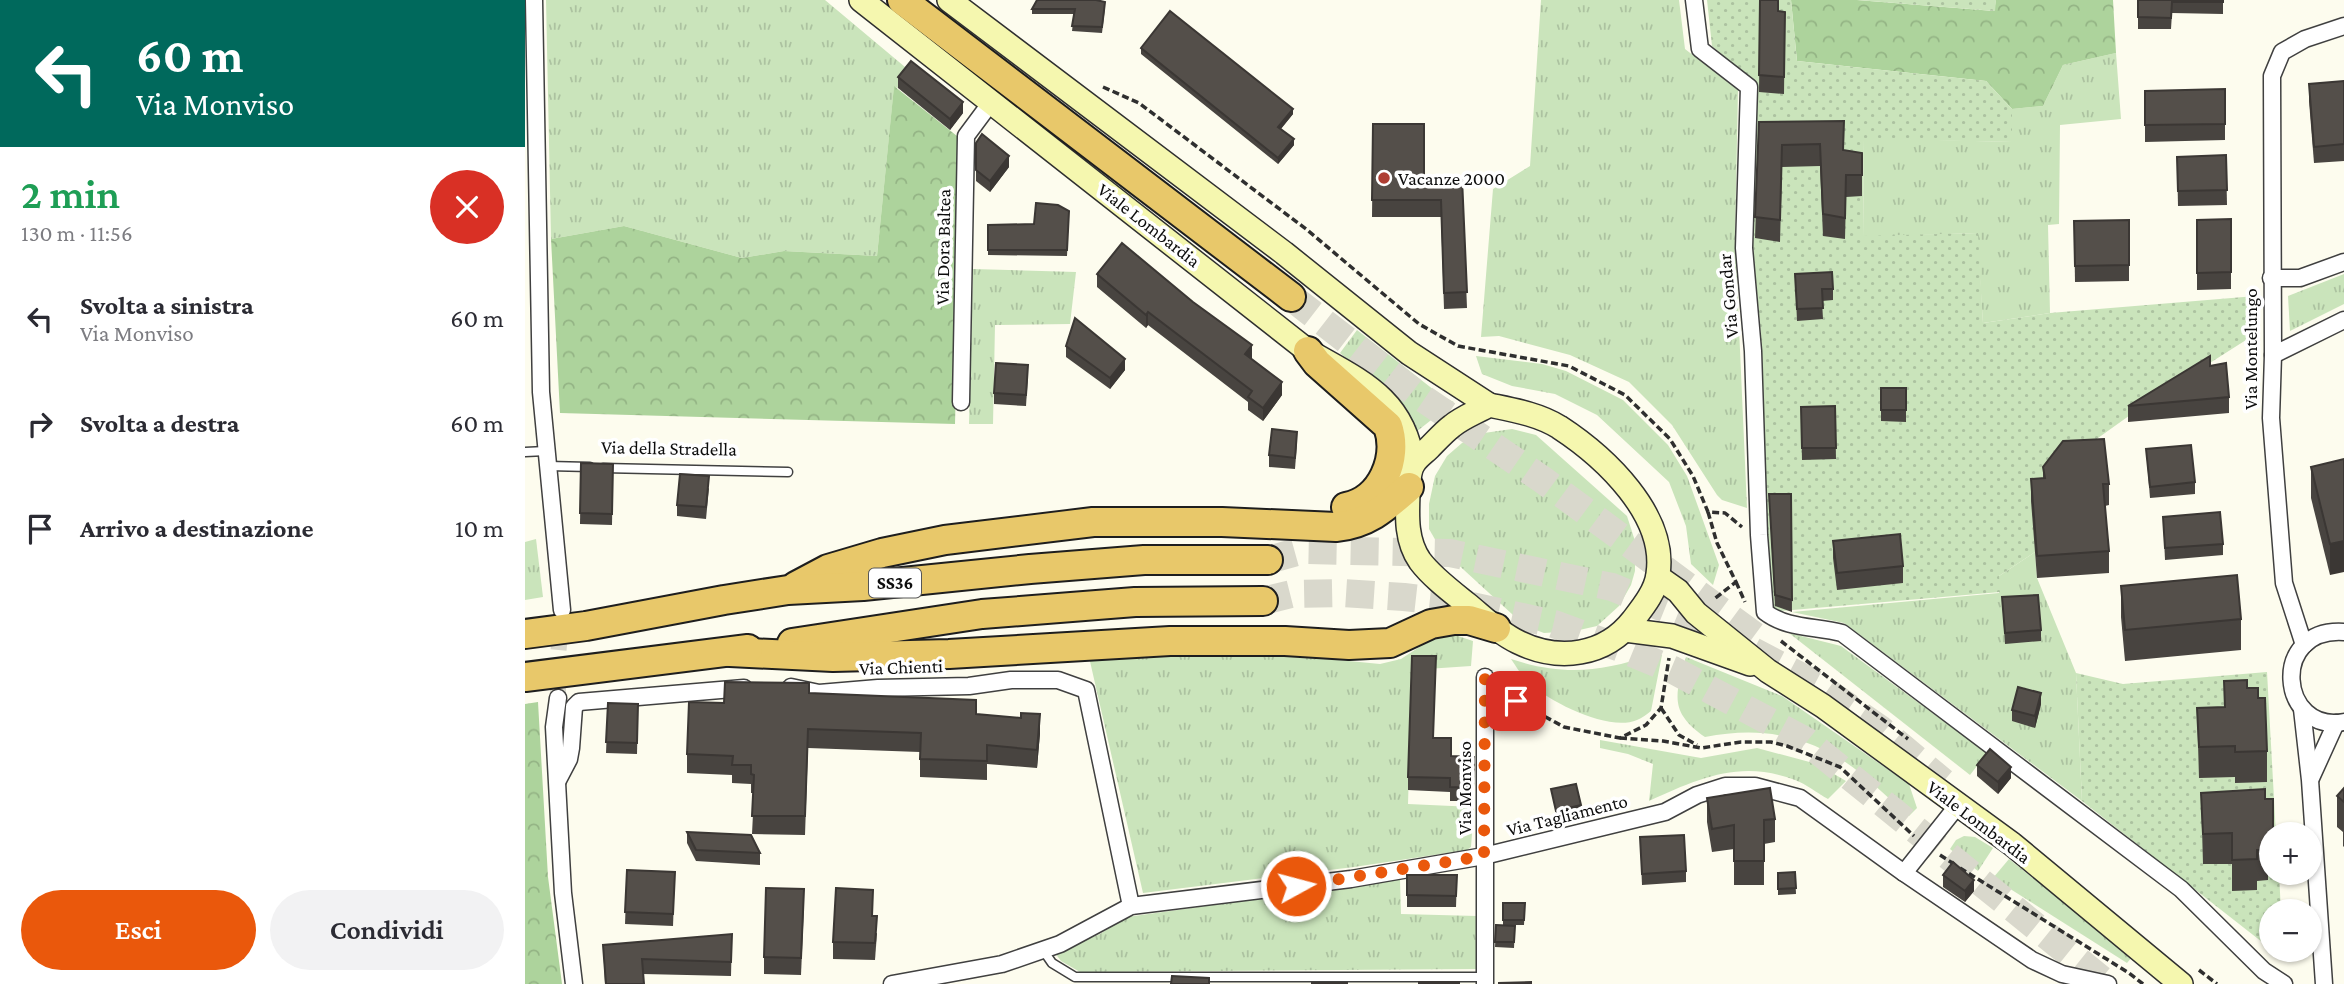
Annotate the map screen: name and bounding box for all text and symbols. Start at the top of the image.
icon: left [21,28,112,119]
text: 60 m [136,28,243,83]
text: Via Monviso [136,86,294,122]
place label: Vacanze 2000 [1398,168,1505,189]
text: 2 min [21,170,120,217]
button: close [430,170,504,244]
marker: Vacanze 2000 [1376,170,1392,186]
street label: Viale Lombardia [1094,179,1205,272]
street label: Via Dora Baltea [931,189,955,305]
text: 130 m · 11:56 [21,220,133,246]
street label: Via Gondar [1714,252,1742,339]
street label: Via Montelungo [2240,288,2261,410]
text: Svolta a sinistra [80,291,254,320]
icon: left [21,300,59,338]
text: 60 m [450,304,504,333]
text: Via Monviso [80,320,194,346]
icon: right [21,405,59,443]
text: Svolta a destra [80,409,239,438]
text: 60 m [450,409,504,438]
street label: Via della Stradella [601,436,737,460]
icon: arrive [21,510,59,548]
text: Arrivo a destinazione [80,514,314,543]
text: 10 m [455,514,504,543]
road number: SS36 [869,568,921,598]
street label: Via Chienti [859,655,943,679]
pin [1486,671,1546,731]
icon: arrive [1497,682,1535,720]
street label: Via Monviso [1454,741,1475,835]
street label: Viale Lombardia [1923,776,2035,868]
street label: Via Tagliamento [1504,790,1630,840]
map controls [2259,822,2322,962]
button: + [2259,822,2322,885]
position arrow [1259,849,1333,923]
button: Esci [21,890,256,970]
button: Condividi [270,890,504,970]
button: − [2259,899,2322,962]

